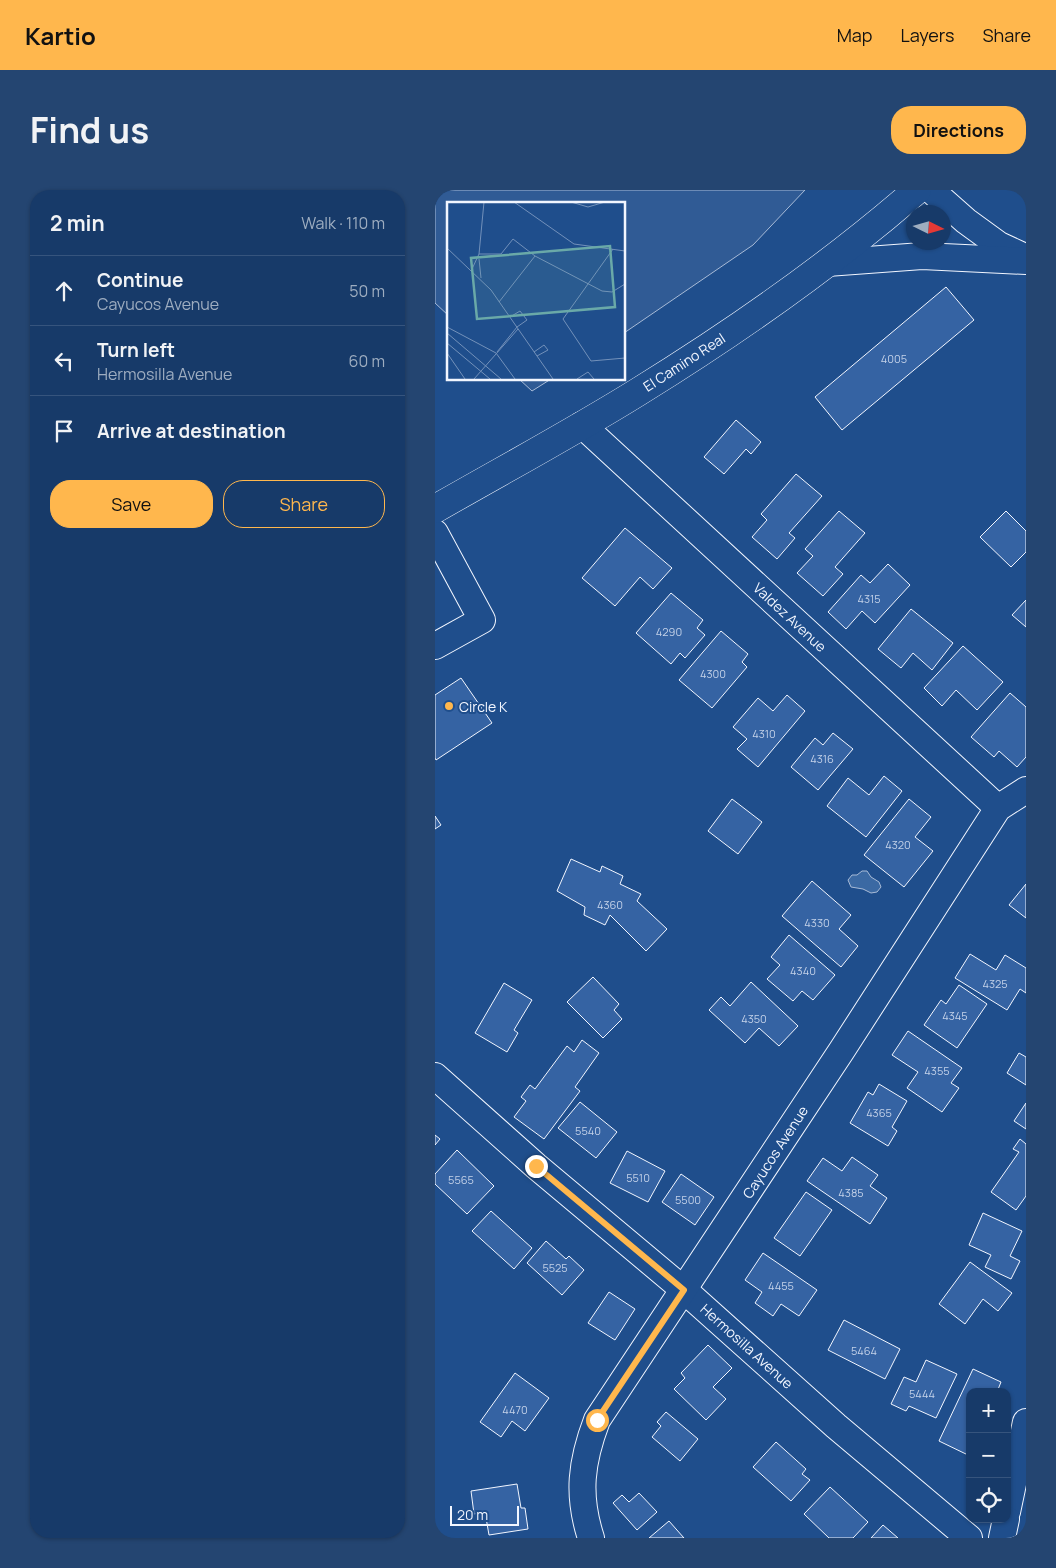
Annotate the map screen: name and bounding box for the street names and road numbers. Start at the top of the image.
street label: El Camino Real [639,328,729,396]
street label: Valdez Avenue [749,578,831,656]
street label: Cayucos Avenue [738,1102,812,1202]
street label: Hermosilla Avenue [697,1299,797,1393]

